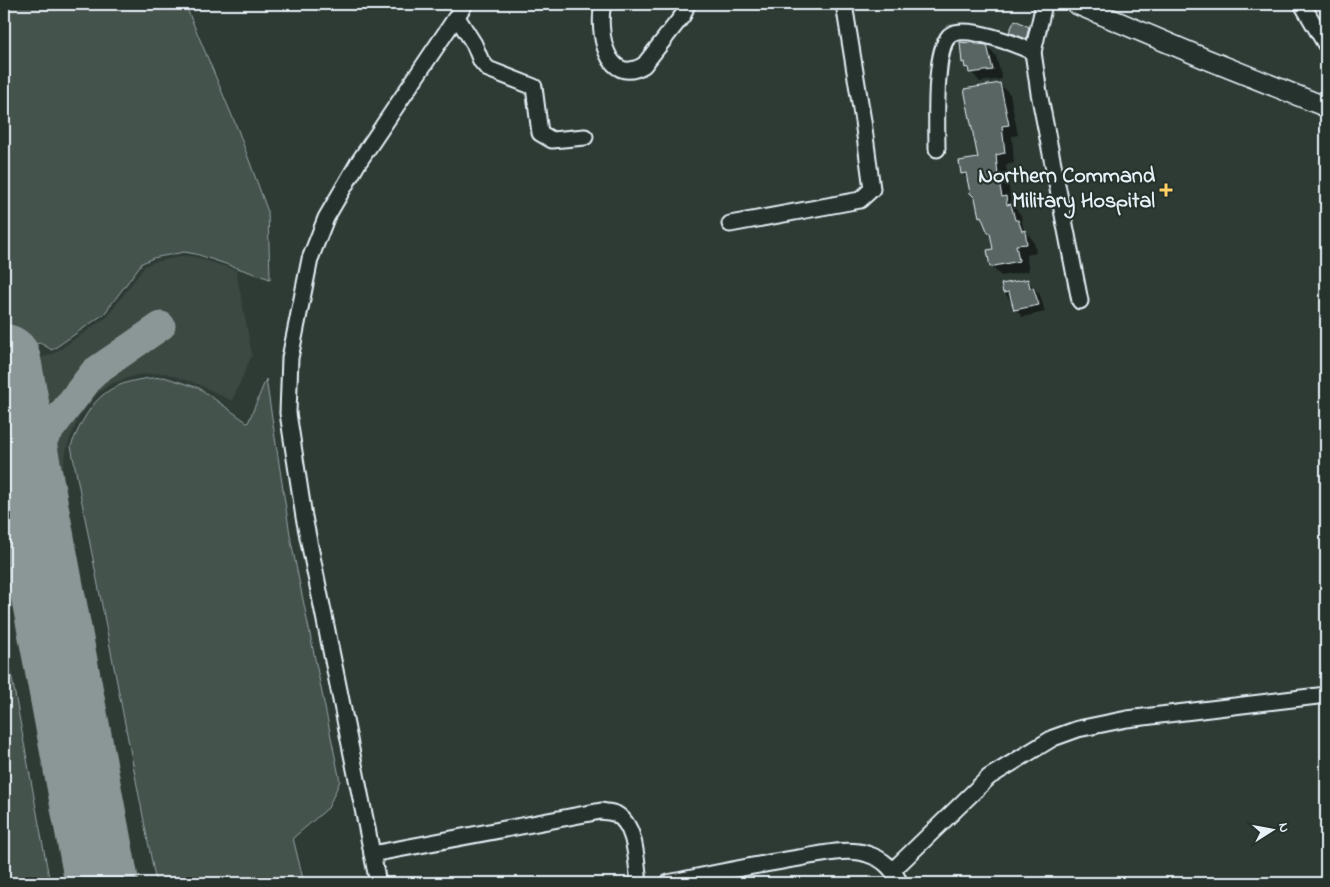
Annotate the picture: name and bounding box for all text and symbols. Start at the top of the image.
place label: Northern Command Military Hospital [978,161,1156,219]
marker: Northern Command Military Hospital [1159,183,1173,197]
north arrow [1248,804,1298,854]
text: N [1272,821,1294,834]

